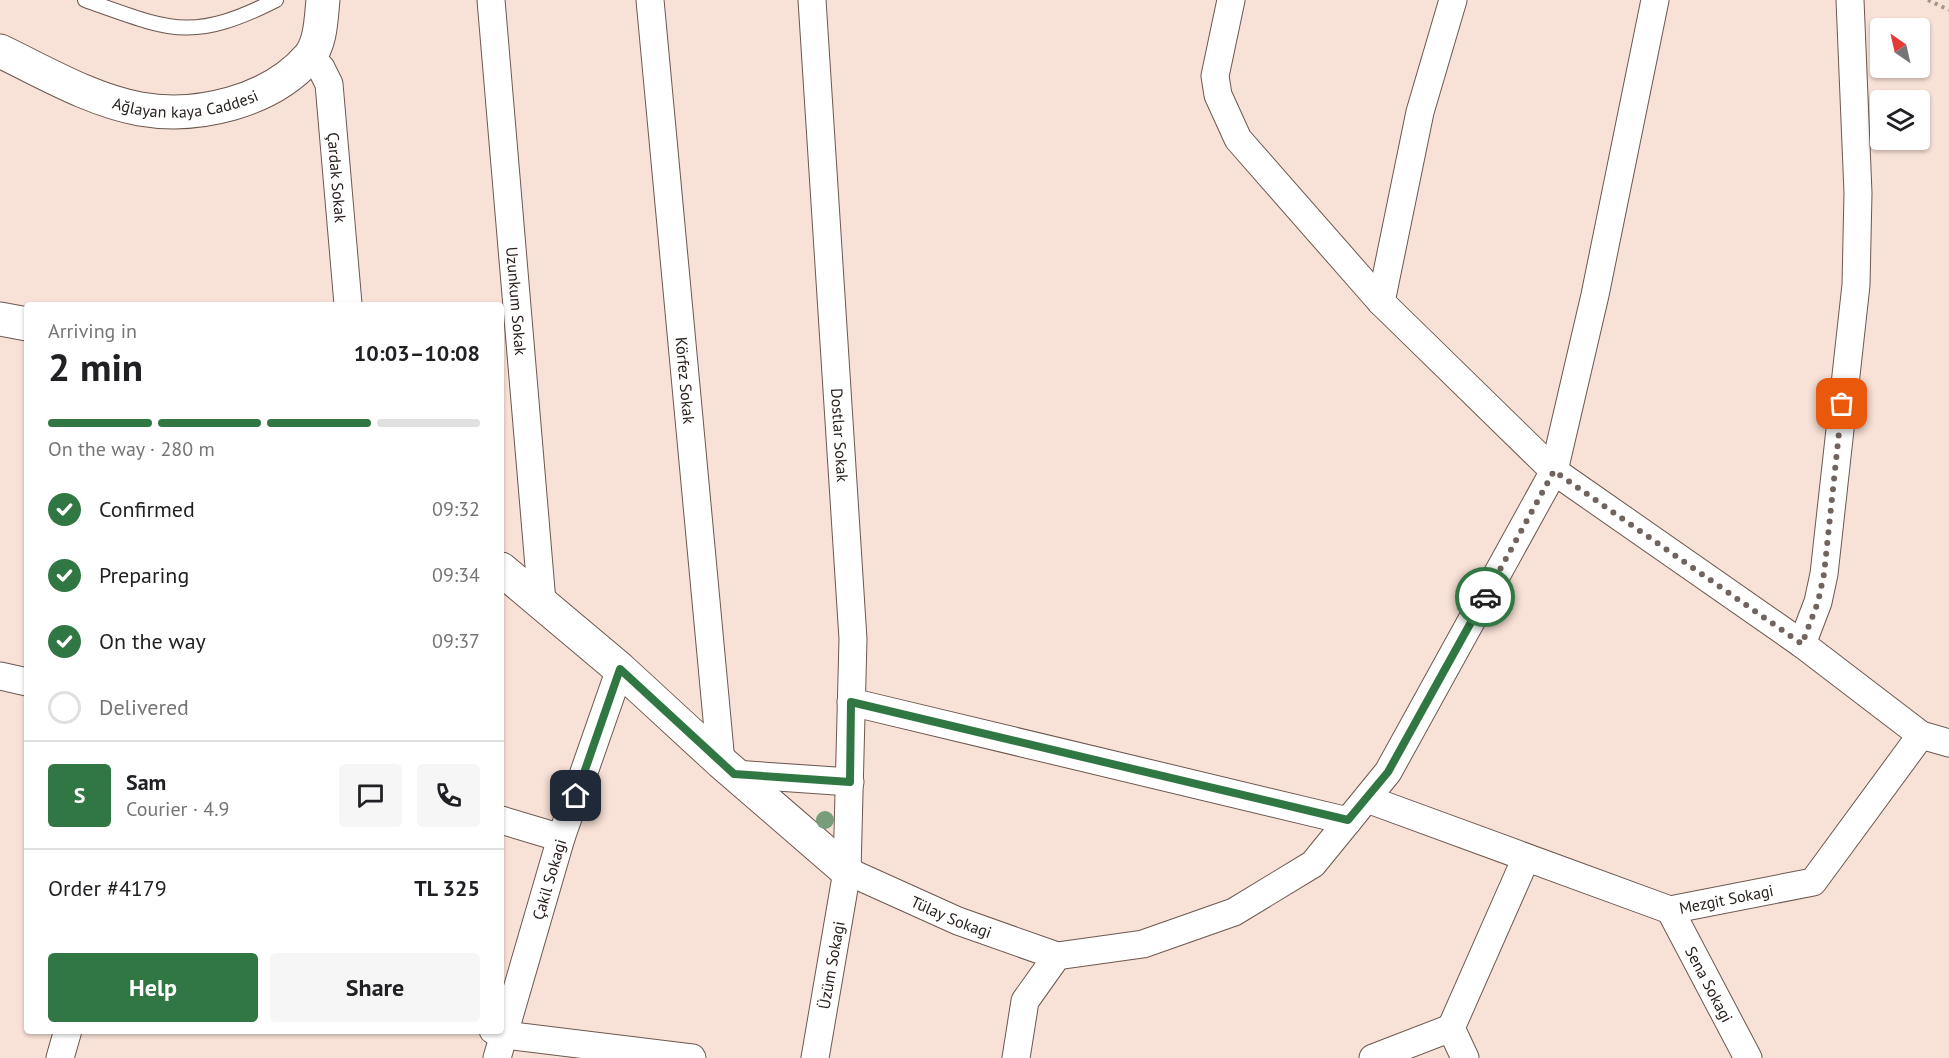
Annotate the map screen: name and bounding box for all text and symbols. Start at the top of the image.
north arrow [1870,18,1930,78]
map controls [1870,18,1930,150]
street label: Ağlayan kaya Caddesi [110,85,261,122]
button: layers [1870,90,1930,150]
street label: Çardak Sokak [323,131,351,224]
street label: Uzunkum Sokak [502,246,531,356]
text: Arriving in [48,318,137,344]
street label: Körfez Sokak [671,336,699,425]
text: 10:03–10:08 [354,339,480,367]
text: 2 min [48,341,143,392]
pin [1816,378,1867,429]
icon: bag [1825,387,1858,420]
street label: Dostlar Sokak [827,388,853,483]
text: On the way · 280 m [48,436,215,462]
icon: check [48,493,81,526]
text: Confirmed [99,495,195,523]
text: 09:32 [432,496,480,522]
icon: check [48,559,81,592]
text: Preparing [99,561,189,589]
text: 09:34 [432,562,480,588]
courier [1455,567,1515,627]
icon: car [1469,581,1502,614]
icon: check [48,625,81,658]
text: On the way [99,627,206,655]
text: 09:37 [432,628,480,654]
text: Delivered [99,693,189,721]
button: chat [339,764,402,827]
button: phone [417,764,480,827]
text: Sam [126,768,166,796]
pin [550,770,601,821]
icon: home [559,779,592,812]
text: S [74,781,85,809]
text: Courier · 4.9 [126,796,229,822]
street label: Çakil Sokagi [528,837,570,922]
text: Order #4179 [48,874,167,902]
text: TL 325 [414,874,480,902]
street label: Mezgit Sokagi [1677,880,1775,918]
street label: Tülay Sokagi [908,891,994,942]
street label: Üzüm Sokagi [813,919,849,1011]
street label: Sena Sokagi [1681,943,1737,1026]
button: Help [48,953,258,1022]
button: Share [270,953,480,1022]

